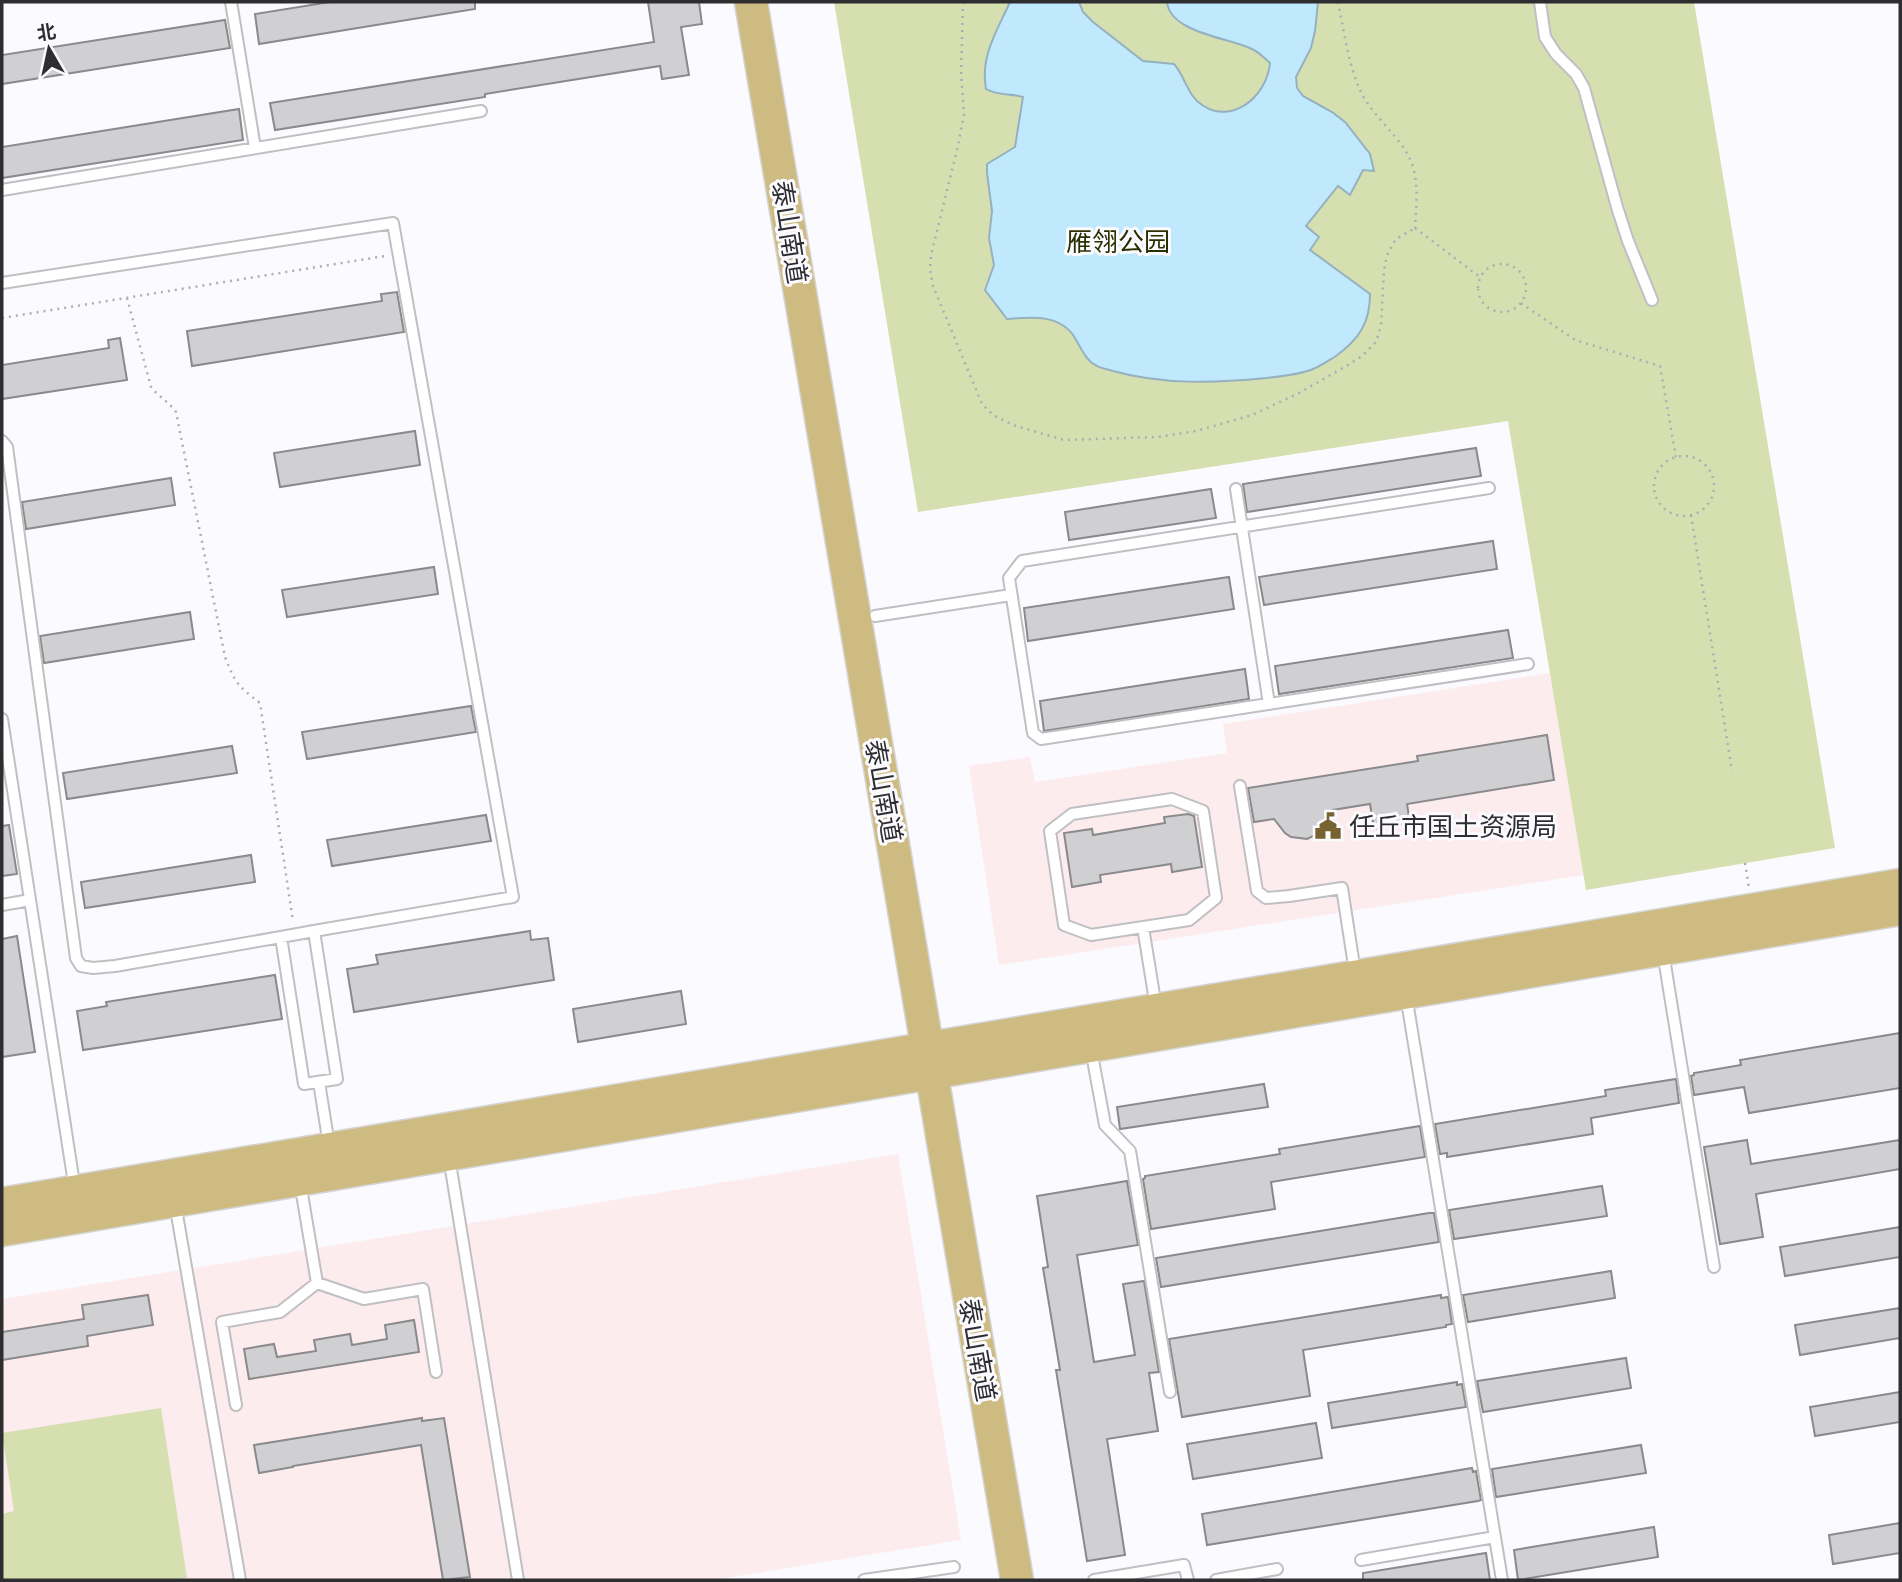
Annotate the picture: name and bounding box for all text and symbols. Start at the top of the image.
north arrow [14,14,84,84]
text: 北 [35,16,58,48]
street label: 泰山南道 [763,178,817,286]
park label: 雁翎公园 [1066,222,1170,261]
street label: 泰山南道 [856,736,912,846]
place label: 任丘市国土资源局 [1349,807,1557,846]
public building icon: 任丘市国土资源局 [1313,811,1343,841]
street label: 泰山南道 [950,1295,1006,1405]

